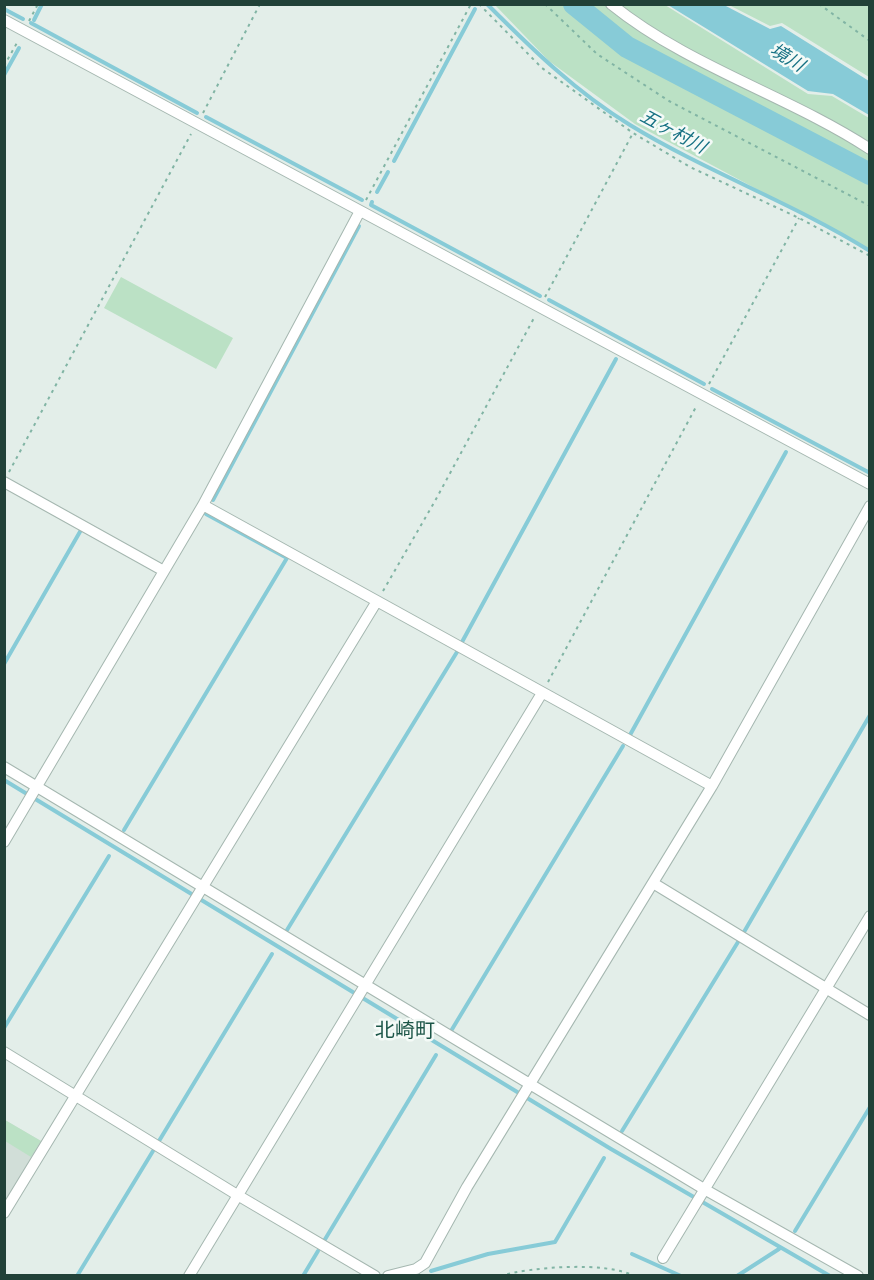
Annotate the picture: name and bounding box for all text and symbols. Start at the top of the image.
water label: 境川 [766,39,808,77]
water label: 五ヶ村川 [636,106,710,158]
district label: 北崎町 [375,1019,435,1043]

